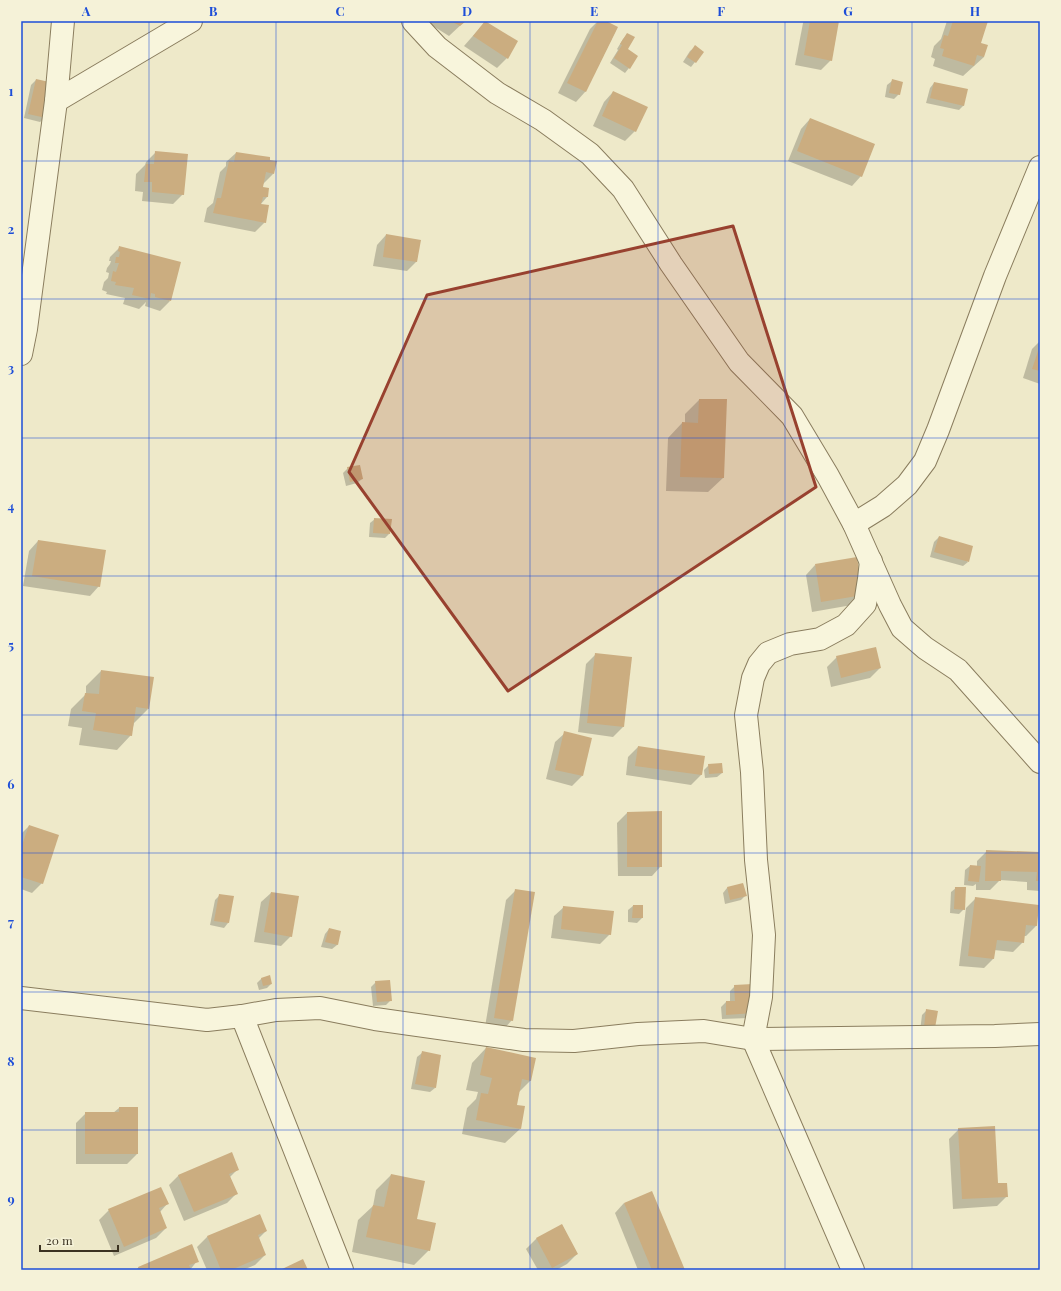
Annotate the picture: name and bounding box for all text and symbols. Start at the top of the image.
text: A [81,2,91,19]
text: B [209,2,218,19]
text: C [335,2,345,19]
text: D [462,2,472,19]
text: E [590,2,598,19]
text: F [717,2,725,19]
text: G [843,2,853,19]
text: H [970,2,980,19]
text: 1 [9,82,14,99]
text: 2 [8,220,15,237]
text: 3 [8,359,14,376]
text: 4 [8,497,15,514]
text: 5 [8,636,14,653]
text: 6 [7,775,15,792]
text: 7 [8,913,14,930]
text: 8 [7,1052,15,1069]
text: 9 [7,1190,15,1207]
scale bar [40,1227,118,1253]
text: 20 m [46,1232,73,1248]

